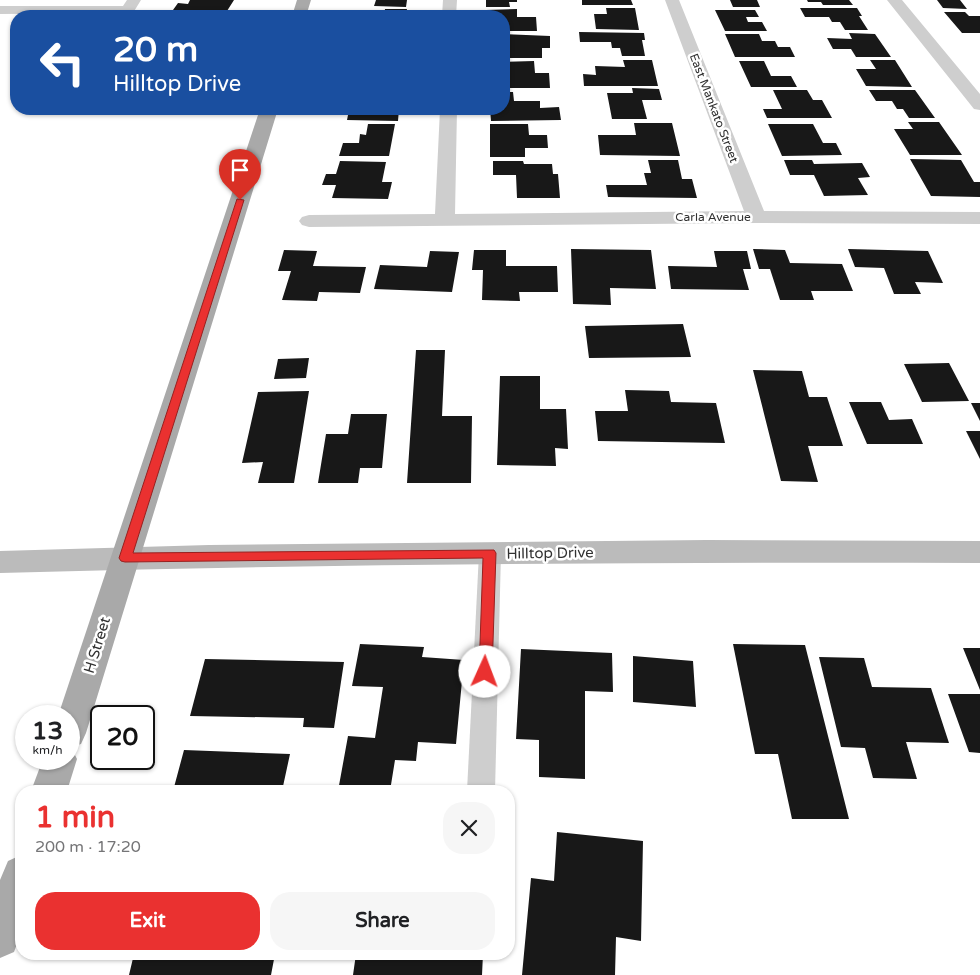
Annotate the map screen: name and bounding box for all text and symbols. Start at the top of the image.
text: 20 m [113,29,198,71]
icon: left [30,30,95,95]
street label: East Mankato Street [687,52,741,165]
text: Hilltop Drive [113,71,241,97]
pin [219,149,261,200]
icon: arrive [226,156,254,184]
street label: Carla Avenue [675,210,751,224]
street label: Hilltop Drive [506,543,594,563]
street label: H Street [80,614,114,675]
position arrow [458,645,510,697]
speed limit sign: 20 [90,705,155,770]
text: 13 [32,716,63,746]
text: km/h [32,743,63,757]
text: 1 min [35,799,115,836]
button: close [443,802,495,854]
text: 200 m · 17:20 [35,837,141,857]
button: Exit [35,892,260,950]
button: Share [270,892,495,950]

